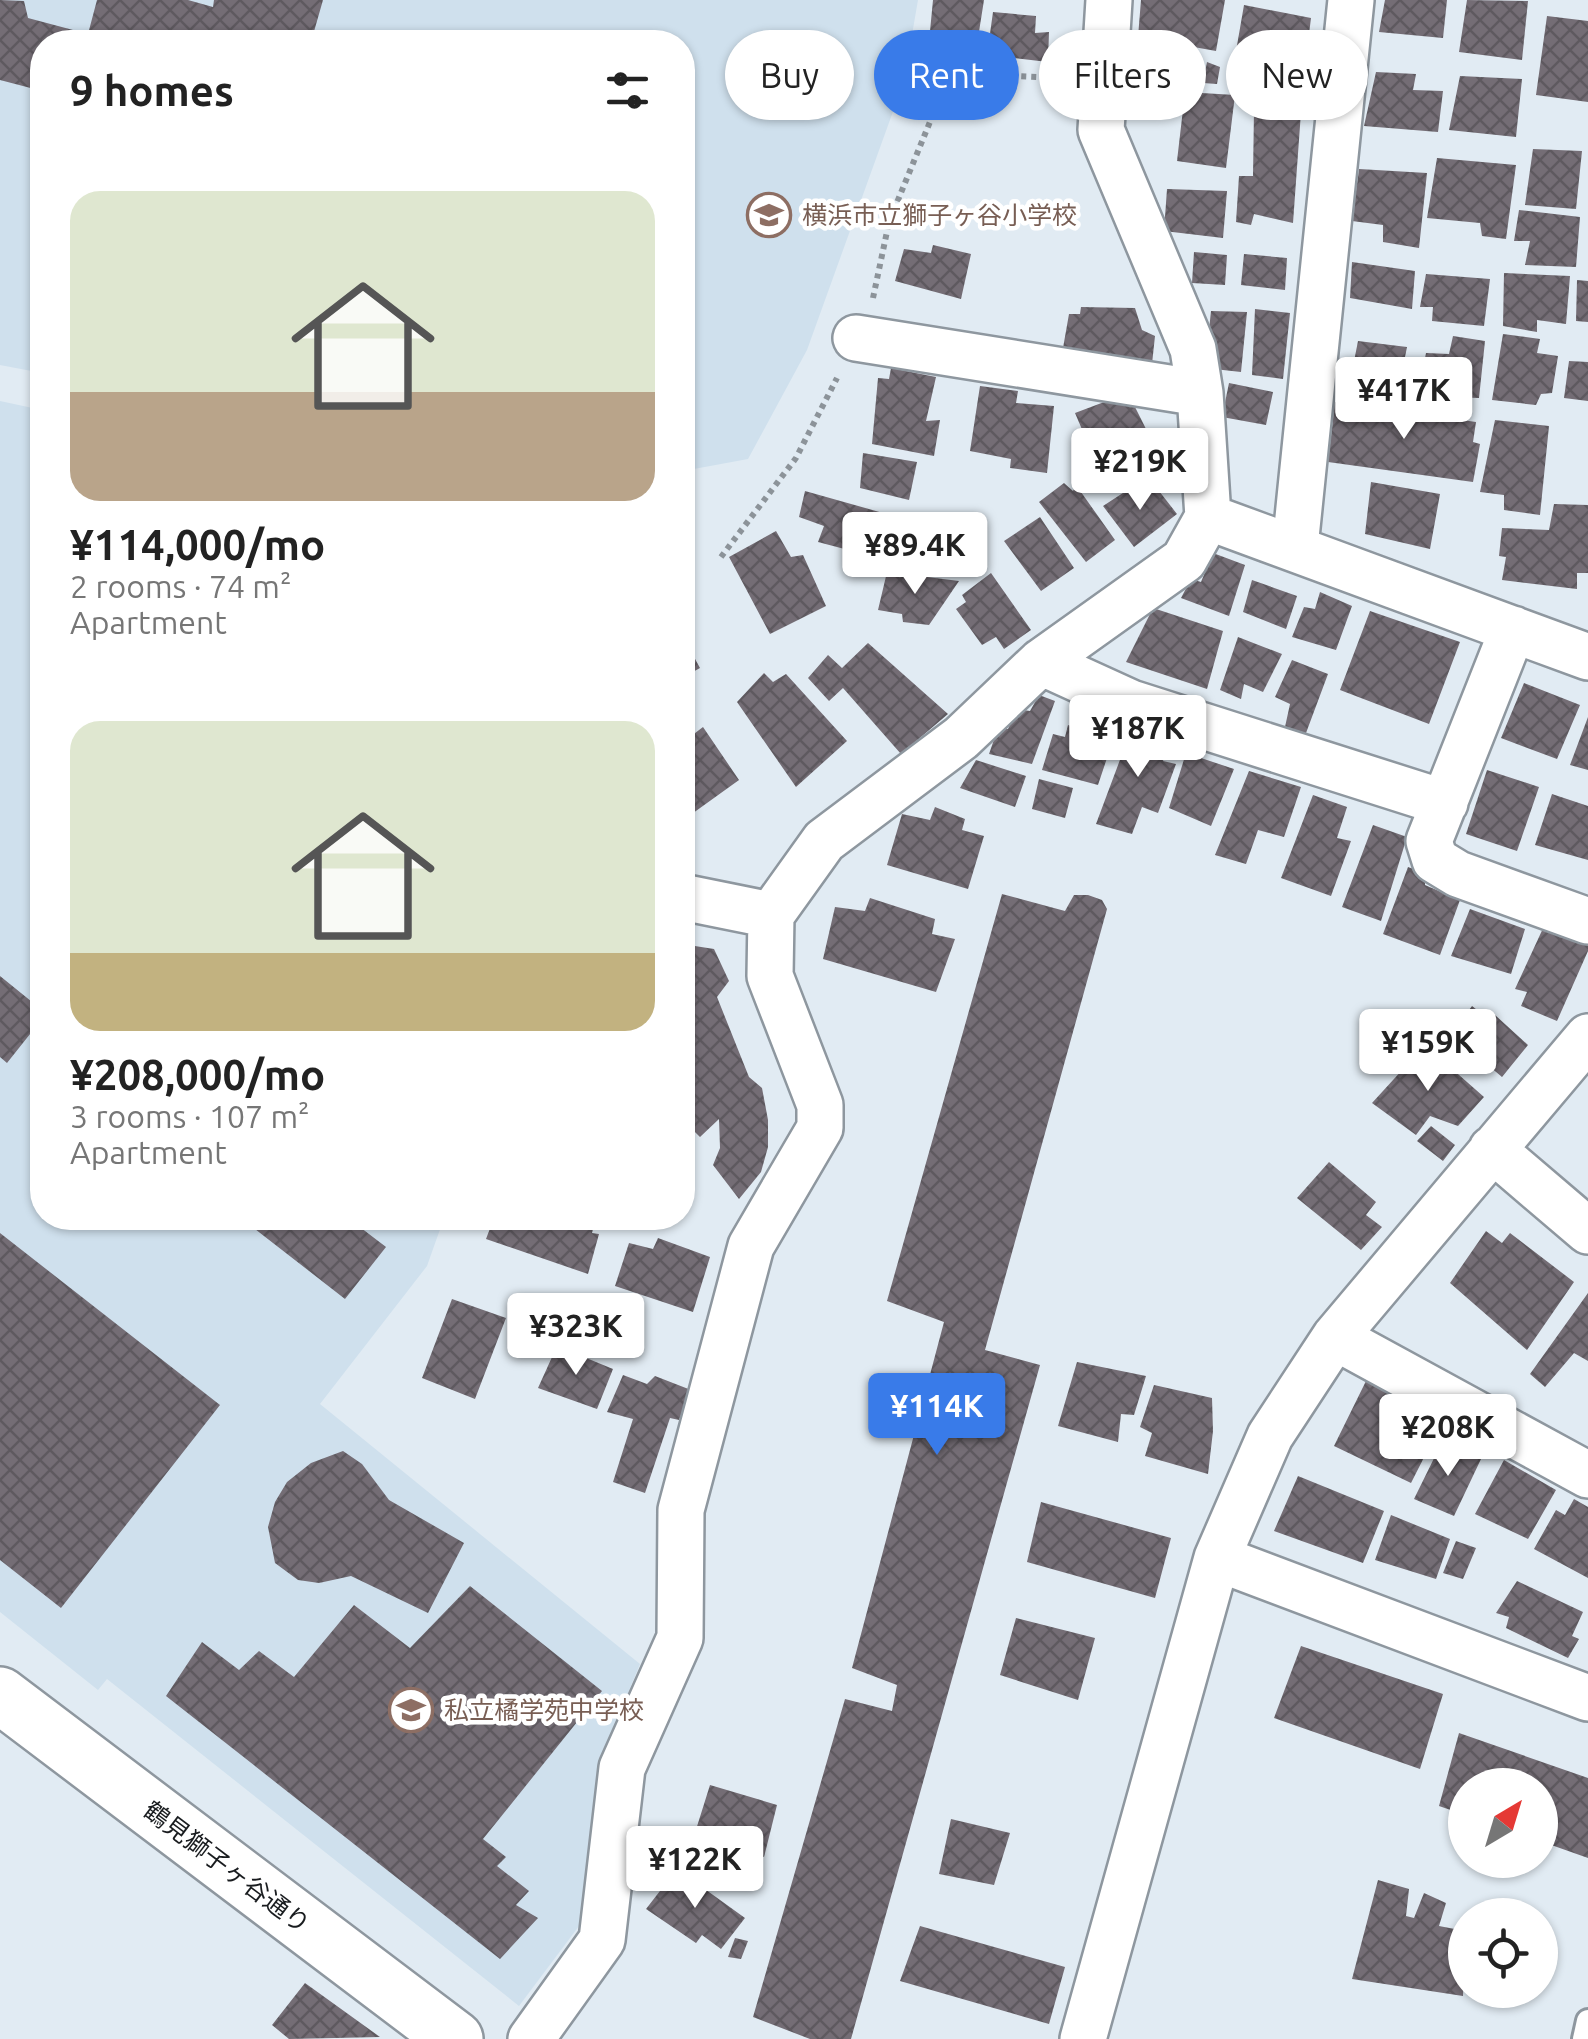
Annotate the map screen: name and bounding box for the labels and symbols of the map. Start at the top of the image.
school or university icon: 横浜市立獅子ヶ谷小学校 [746,192,792,238]
place label: 横浜市立獅子ヶ谷小学校 [802,201,1077,229]
pin: ¥417K [1334,357,1474,442]
pin: ¥219K [1070,428,1210,513]
pin: ¥89.4K [834,512,996,597]
pin: ¥187K [1068,695,1208,780]
pin: ¥159K [1358,1009,1498,1094]
pin: ¥323K [506,1293,646,1378]
pin: ¥114K [867,1373,1007,1458]
pin: ¥208K [1378,1394,1518,1479]
school or university icon: 私立橘学苑中学校 [388,1687,434,1733]
place label: 私立橘学苑中学校 [444,1696,644,1724]
north arrow [1448,1768,1558,1878]
street label: 鶴見獅子ヶ谷通り [139,1796,315,1938]
pin: ¥122K [625,1826,765,1911]

